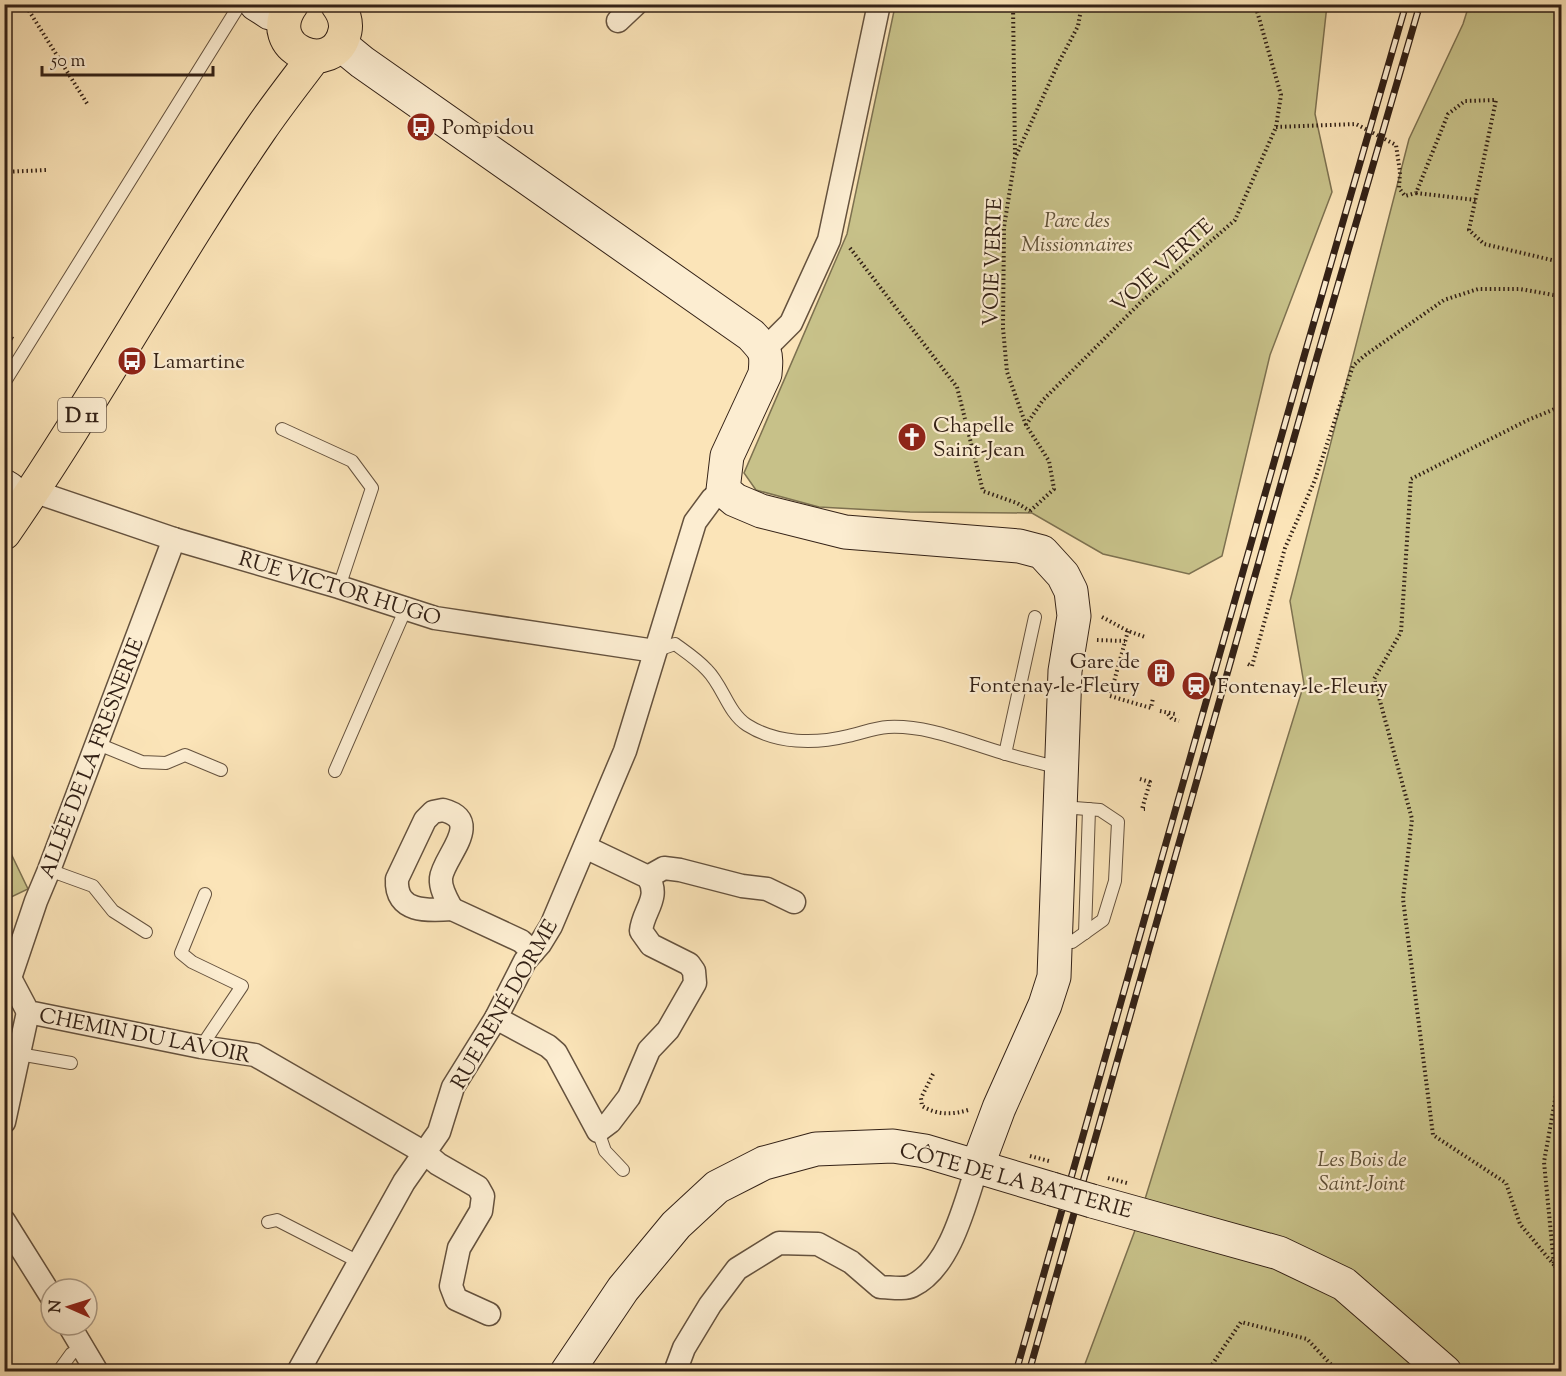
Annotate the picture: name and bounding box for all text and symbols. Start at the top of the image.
scale bar [42,39,213,77]
text: 50 m [50,49,86,75]
bus stop icon: Pompidou [405,111,437,143]
place label: Pompidou [442,114,534,144]
street label: VOIE VERTE [977,197,1011,327]
park label: Parc des Missionnaires [1021,207,1133,261]
street label: VOIE VERTE [1105,212,1221,321]
bus stop icon: Lamartine [116,345,148,377]
place label: Lamartine [153,348,245,378]
road number: D 11 [58,398,106,432]
place label: Chapelle Saint-Jean [933,412,1025,466]
church icon: Chapelle Saint-Jean [896,421,928,453]
street label: RUE VICTOR HUGO [235,545,444,635]
street label: ALLÉE DE LA FRESNERIE [33,634,153,884]
place label: Gare de Fontenay-le-Fleury [969,648,1141,702]
building icon: Gare de Fontenay-le-Fleury [1145,657,1177,689]
station icon: Fontenay-le-Fleury [1180,670,1212,702]
place label: Fontenay-le-Fleury [1217,673,1388,703]
street label: RUE RENÉ DORME [445,914,567,1095]
street label: CHEMIN DU LAVOIR [36,1002,253,1072]
street label: CÔTE DE LA BATTERIE [896,1136,1135,1227]
park label: Les Bois de Saint-Joint [1317,1146,1407,1200]
north arrow [39,1277,99,1337]
text: N [45,1299,68,1313]

